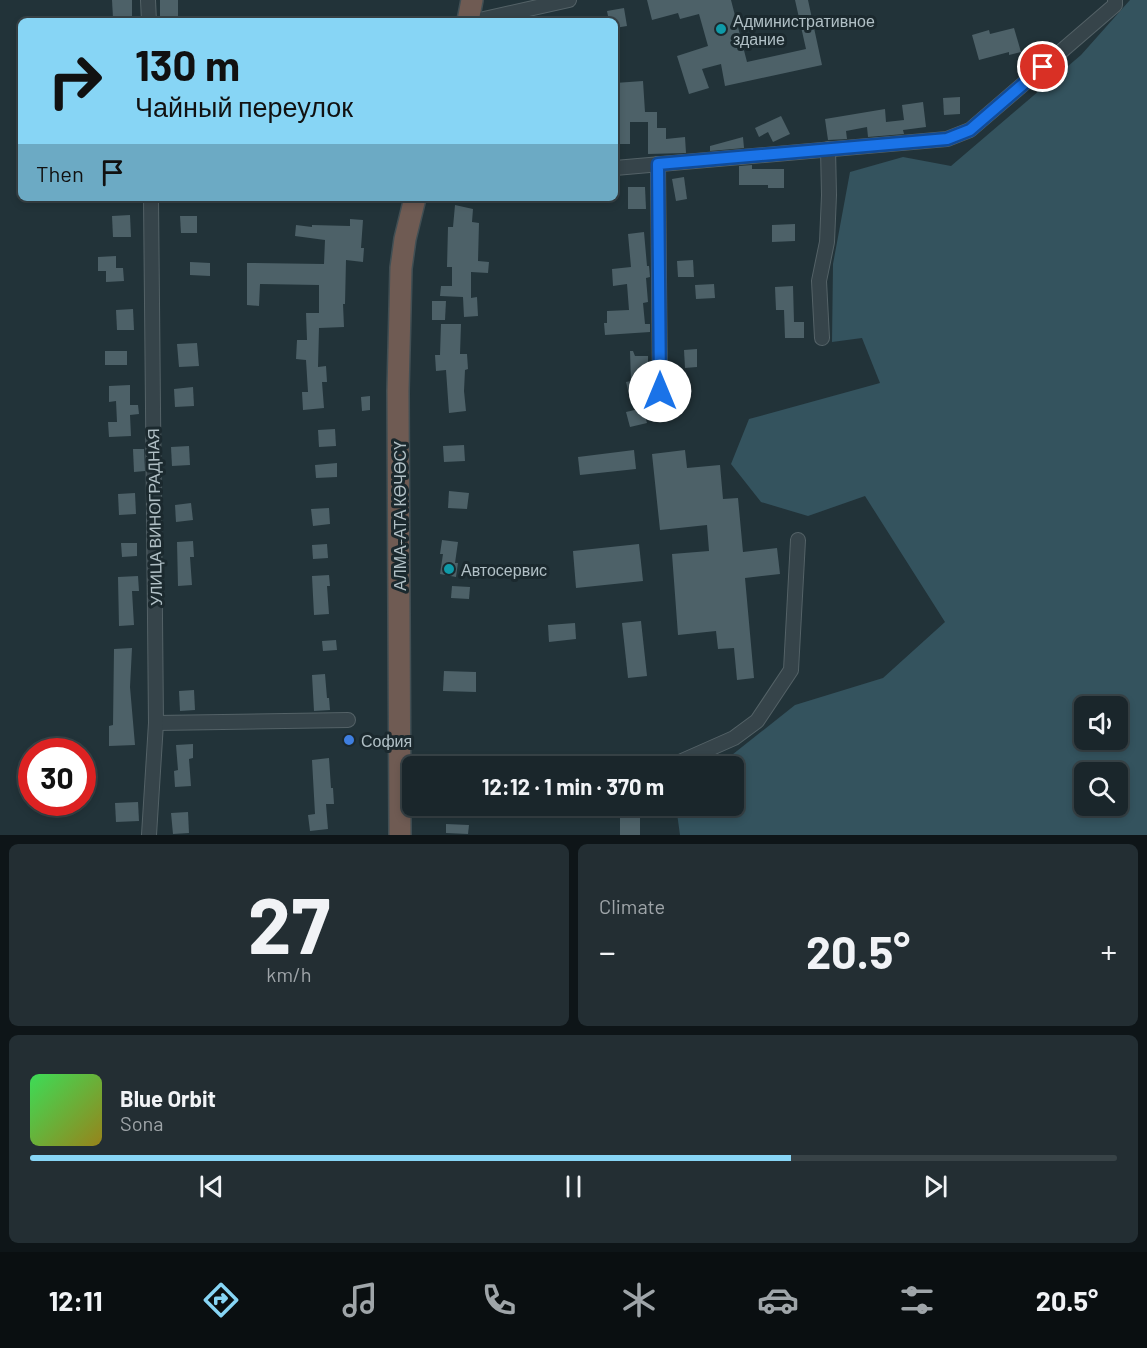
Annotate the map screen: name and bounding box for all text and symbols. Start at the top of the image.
place label: Административное здание [733,11,875,48]
marker: Административное здание [714,22,728,36]
text: 130 m [135,39,240,89]
pin [1017,41,1068,92]
icon: right [36,42,114,120]
icon: arrive [1026,50,1059,83]
text: Чайный переулок [135,90,353,122]
icon: arrive [96,156,129,189]
text: Then [36,160,84,186]
position arrow [628,359,692,423]
street label: УЛИЦА ВИНОГРАДНАЯ [143,428,165,606]
street label: АЛМА-АТА КӨЧӨСҮ [390,441,409,591]
place label: Автосервис [461,560,547,579]
marker: Автосервис [442,562,456,576]
map controls [1074,696,1128,816]
button: sound [1074,696,1128,750]
place label: София [361,731,412,750]
marker: София [342,733,356,747]
speed limit sign: 30 [18,738,96,816]
button: search [1074,762,1128,816]
text: 12:12 · 1 min · 370 m [482,773,664,799]
text: 27 [248,876,330,970]
text: Climate [599,894,665,918]
text: 20.5° [806,924,910,978]
text: − [599,931,616,971]
text: + [1101,931,1117,971]
text: km/h [266,962,312,986]
text: Blue Orbit [120,1085,216,1111]
text: Sona [120,1111,164,1135]
icon: previous [195,1170,228,1203]
icon: pause [557,1170,590,1203]
icon: next [919,1170,952,1203]
icon: directions [200,1279,242,1321]
icon: music [339,1279,381,1321]
icon: phone [478,1279,520,1321]
icon: climate [618,1279,660,1321]
icon: car [757,1279,799,1321]
icon: filters [896,1279,938,1321]
text: 12:11 [49,1284,102,1316]
text: 20.5° [1036,1284,1098,1316]

